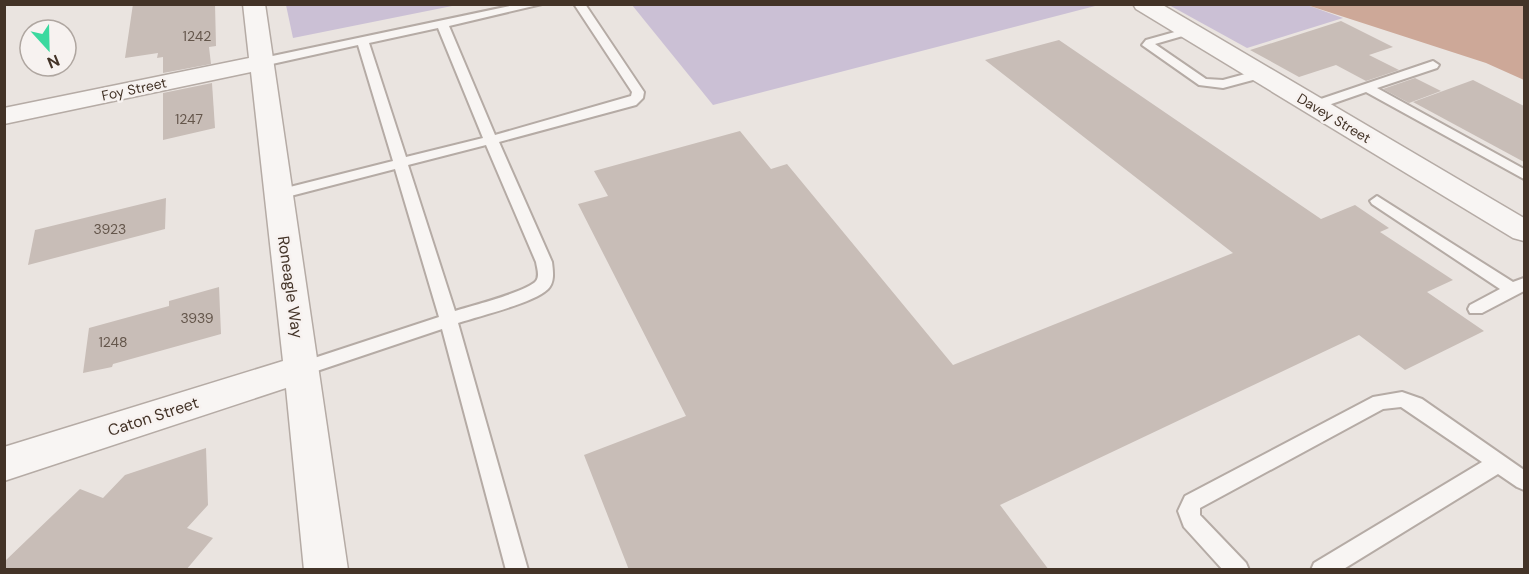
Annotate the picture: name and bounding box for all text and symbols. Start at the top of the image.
north arrow [18,18,78,78]
house number: 1242 [183,27,211,45]
text: N [44,50,63,73]
street label: Foy Street [100,73,168,105]
street label: Davey Street [1294,89,1374,147]
house number: 1247 [175,110,203,128]
house number: 3923 [94,220,126,238]
street label: Roneagle Way [273,234,308,340]
house number: 3939 [180,309,214,327]
house number: 1248 [98,333,128,351]
street label: Caton Street [105,392,201,441]

